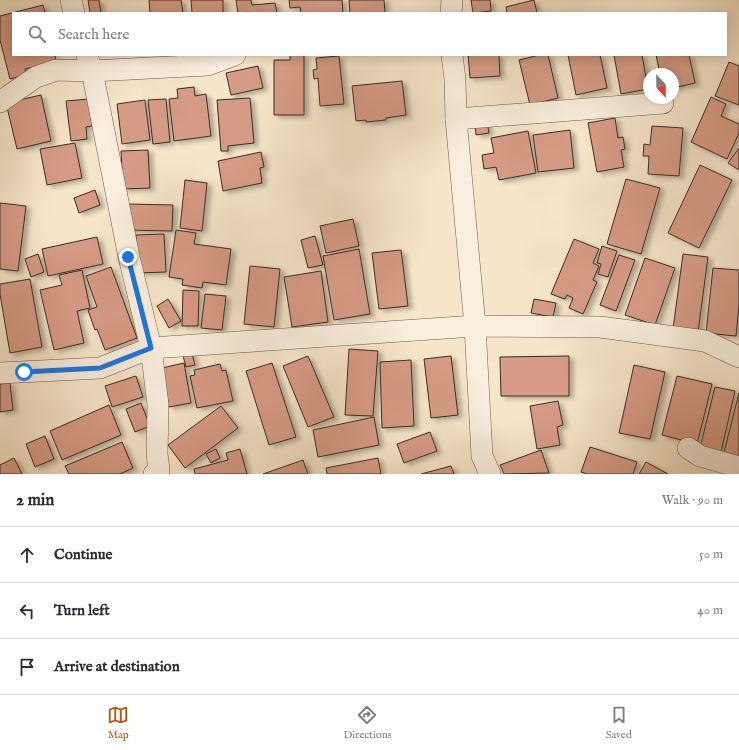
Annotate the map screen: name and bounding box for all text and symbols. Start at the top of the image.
search box [12,12,727,56]
icon: search [26,23,48,45]
text: Search here [58,25,129,44]
north arrow [643,68,679,104]
route end [119,248,137,266]
route start [15,363,33,381]
text: 2 min [16,490,54,511]
text: Walk · 90 m [662,492,723,509]
icon: ahead [16,544,38,566]
text: Continue [54,545,112,564]
text: 50 m [699,546,723,563]
icon: left [16,600,38,622]
text: Turn left [54,601,110,620]
text: 40 m [697,602,723,619]
icon: arrive [16,656,38,678]
text: Arrive at destination [54,657,180,676]
tab: Map [107,704,129,742]
tab: Directions [344,704,391,742]
tab: Saved [606,704,632,742]

